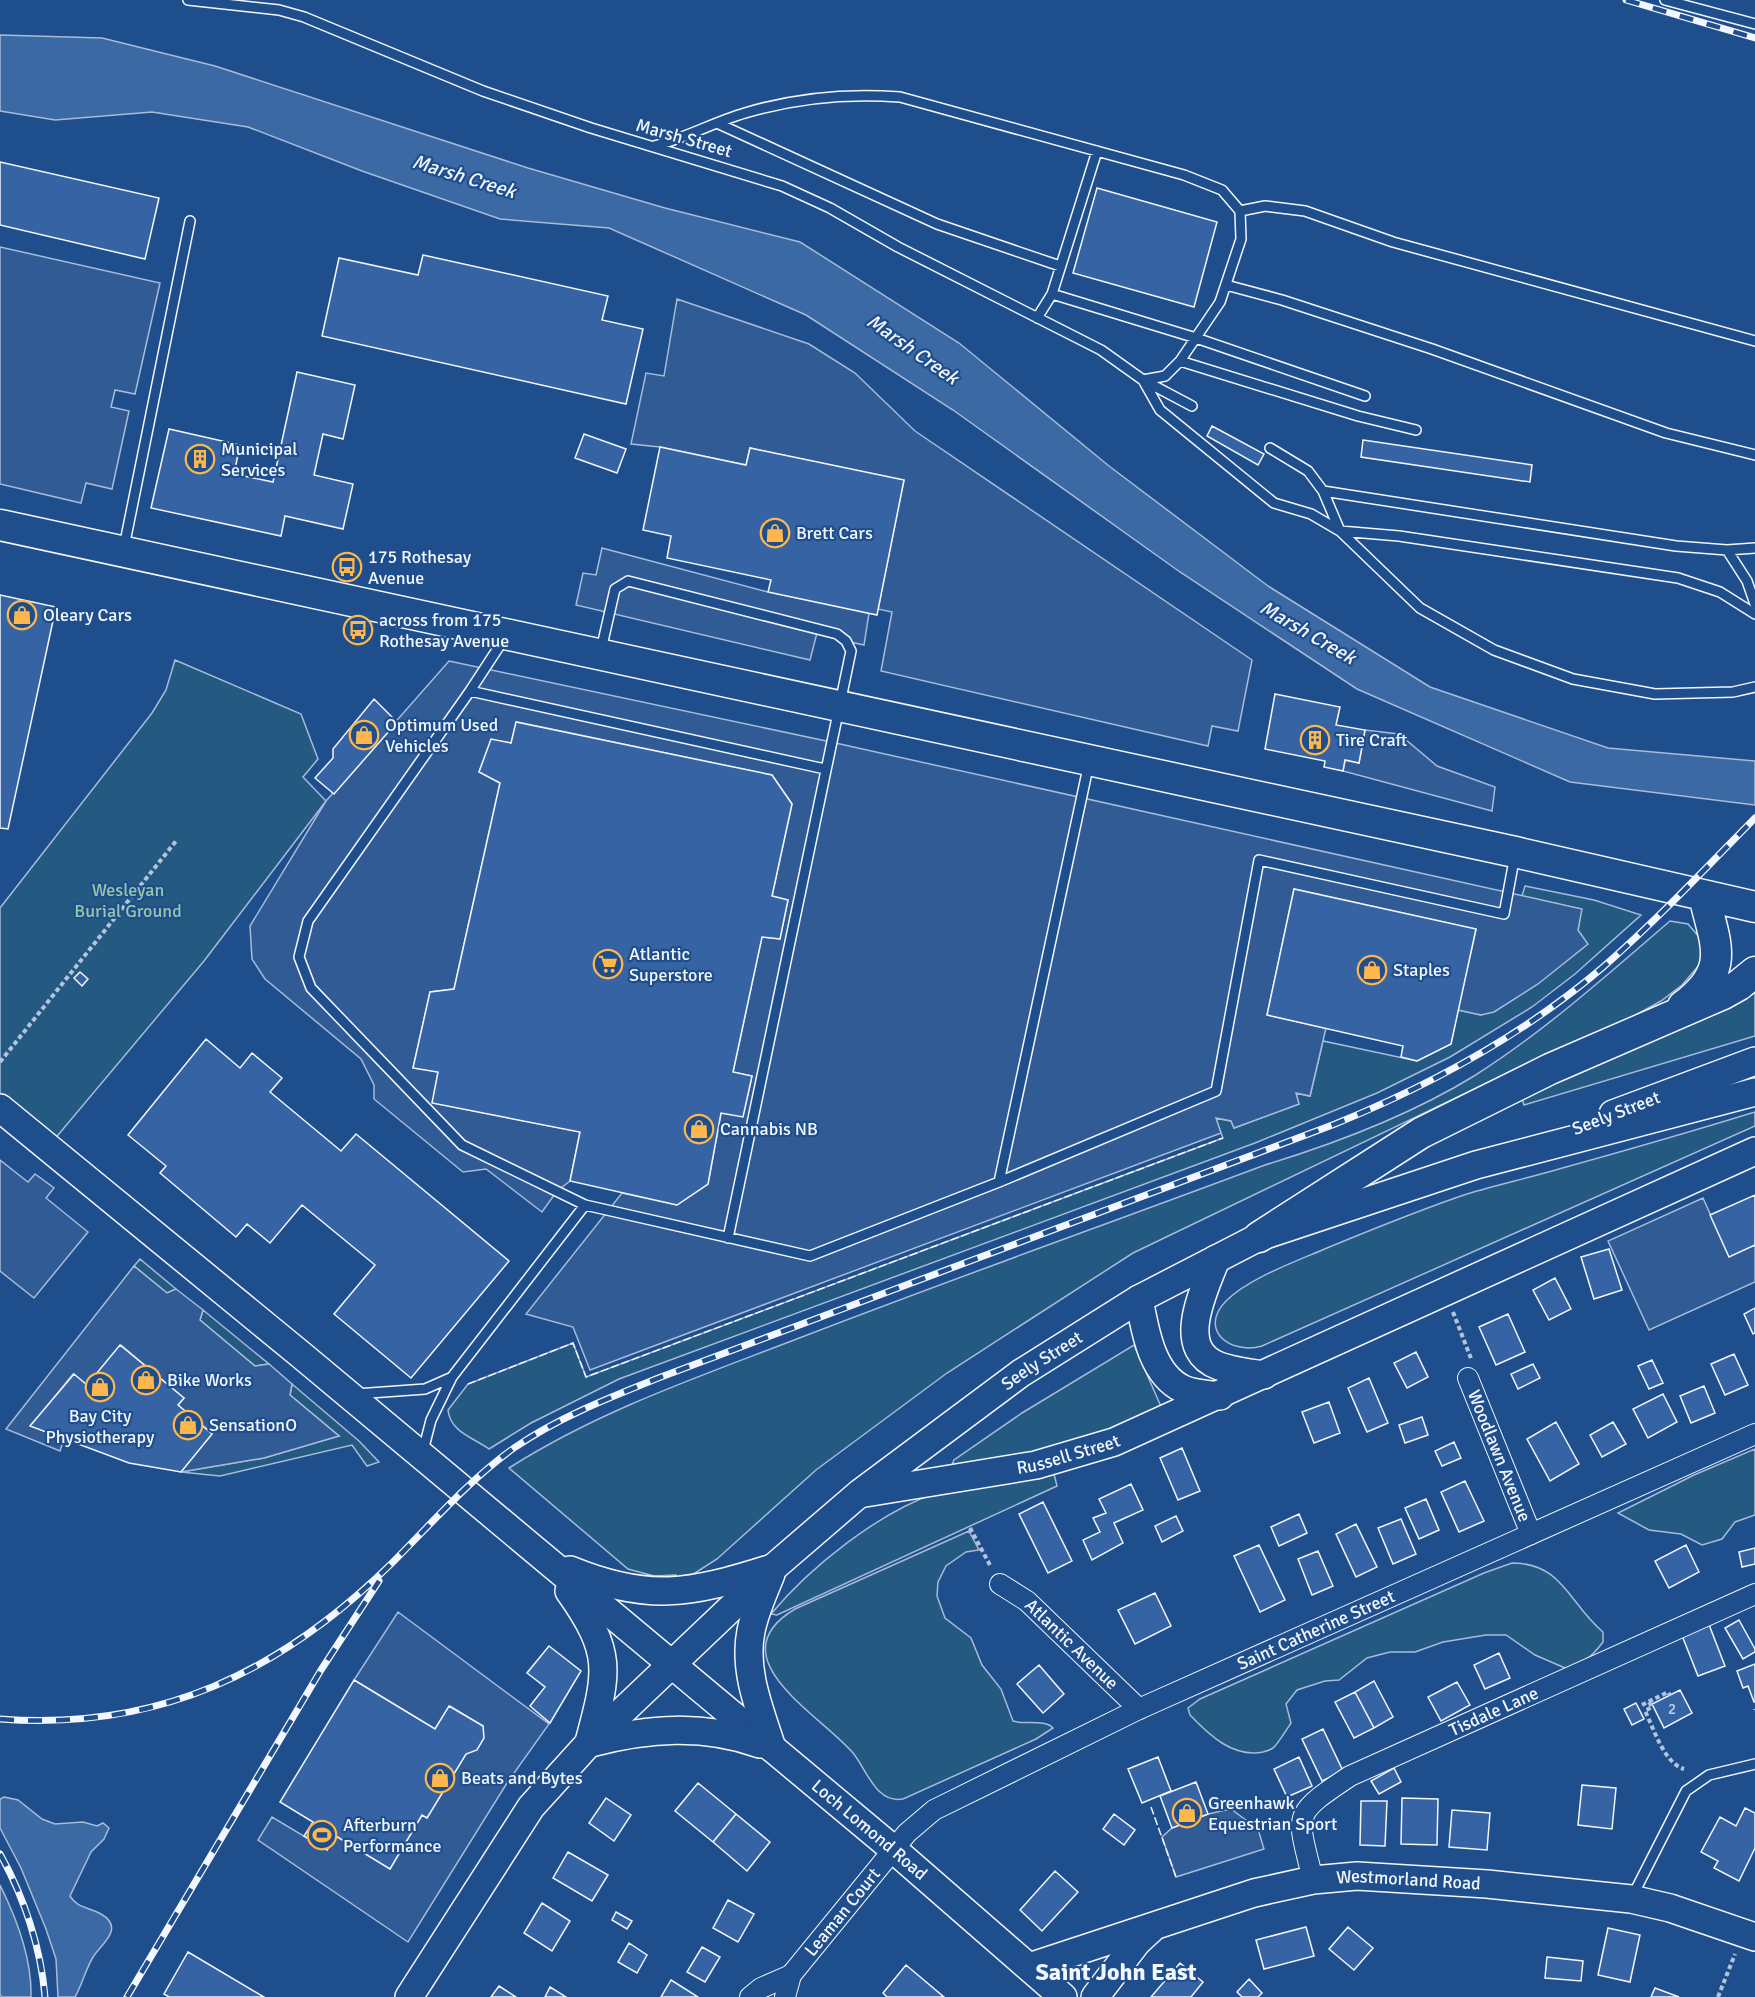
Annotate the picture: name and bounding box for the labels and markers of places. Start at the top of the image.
place label: Municipal Services [221,438,298,481]
building icon: Municipal Services [184,443,216,475]
shop icon: Brett Cars [759,517,791,549]
place label: Brett Cars [796,522,873,544]
place label: 175 Rothesay Avenue [368,546,472,589]
bus stop icon: 175 Rothesay Avenue [331,551,363,583]
shop icon: Oleary Cars [6,599,38,631]
place label: Oleary Cars [43,604,132,626]
place label: across from 175 Rothesay Avenue [379,609,509,652]
bus stop icon: across from 175 Rothesay Avenue [342,614,374,646]
place label: Optimum Used Vehicles [385,714,498,757]
shop icon: Optimum Used Vehicles [348,719,380,751]
building icon: Tire Craft [1299,724,1331,756]
place label: Tire Craft [1336,729,1408,751]
place label: Atlantic Superstore [629,943,713,986]
supermarket icon: Atlantic Superstore [592,948,624,980]
shop icon: Staples [1356,954,1388,986]
place label: Staples [1393,959,1450,981]
shop icon: Cannabis NB [683,1113,715,1145]
place label: Cannabis NB [720,1118,818,1140]
shop icon: Bike Works [130,1364,162,1396]
place label: Bike Works [167,1369,252,1391]
shop icon: Bay City Physiotherapy [84,1371,116,1403]
place label: Bay City Physiotherapy [46,1405,155,1448]
shop icon: SensationO [172,1409,204,1441]
place label: SensationO [209,1414,297,1436]
shop icon: Beats and Bytes [424,1762,456,1794]
place label: Beats and Bytes [461,1767,583,1789]
place label: Greenhawk Equestrian Sport [1208,1792,1337,1835]
shop icon: Greenhawk Equestrian Sport [1171,1797,1203,1829]
place label: Afterburn Performance [343,1814,441,1857]
sports icon: Afterburn Performance [306,1819,338,1851]

